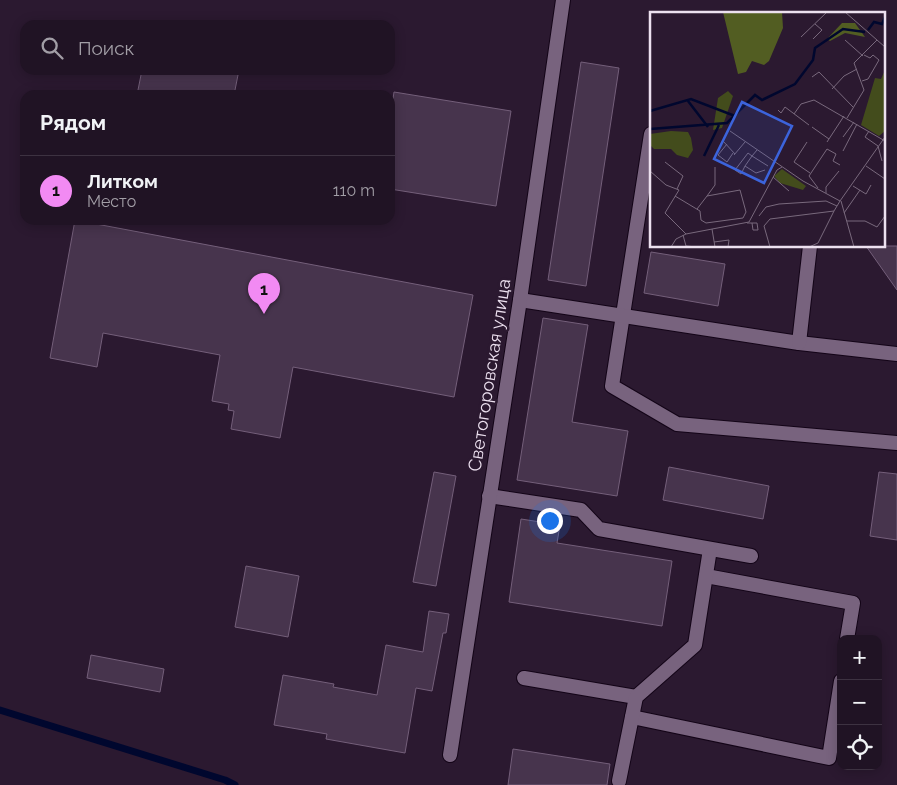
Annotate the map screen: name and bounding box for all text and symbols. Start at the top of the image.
inset map [650,12,884,248]
search box [20,20,395,75]
icon: search [38,34,66,62]
text: Поиск [78,37,134,59]
text: Рядом [40,110,106,135]
text: Литком [87,170,158,192]
text: 1 [52,181,60,200]
text: 110 m [333,181,375,200]
text: Место [87,192,136,211]
pin: 1 [248,273,280,314]
street label: Светогоровская улица [463,277,515,473]
your location [537,508,563,534]
map controls [837,635,882,770]
button: + [837,635,882,680]
button: − [837,680,882,725]
button: locate [837,725,882,770]

